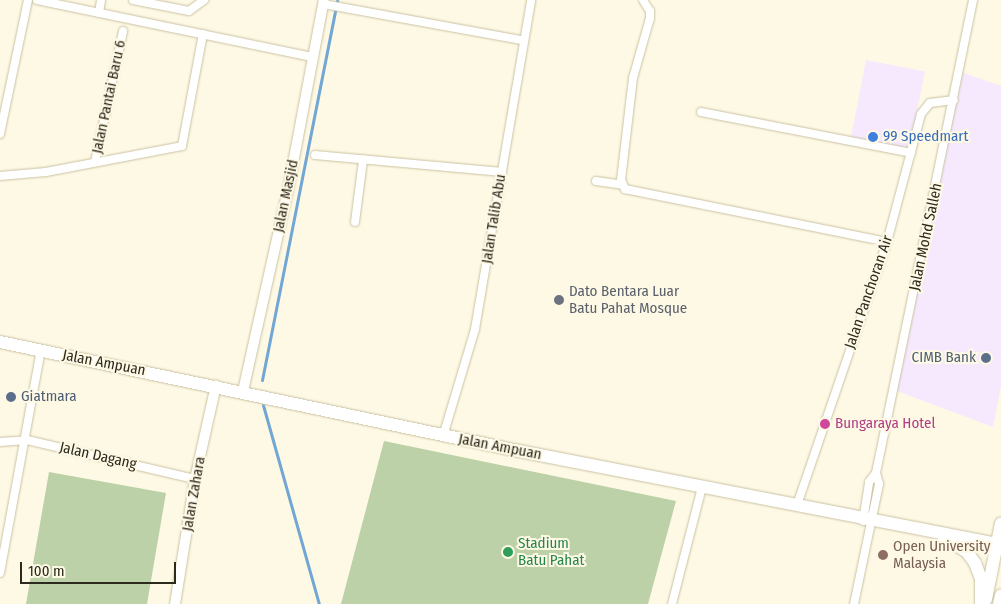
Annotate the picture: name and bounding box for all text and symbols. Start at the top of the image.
street label: Jalan Pantai Baru 6 [88,39,130,155]
place label: 99 Speedmart [883,128,968,146]
marker: 99 Speedmart [867,131,879,143]
street label: Jalan Masjid [270,158,302,234]
street label: Jalan Talib Abu [478,173,510,265]
street label: Jalan Mohd Salleh [906,181,946,293]
street label: Jalan Panchoran Air [841,233,897,351]
place label: Dato Bentara Luar Batu Pahat Mosque [569,282,687,317]
marker: Dato Bentara Luar Batu Pahat Mosque [553,294,565,306]
street label: Jalan Ampuan [61,346,147,380]
place label: CIMB Bank [912,349,976,367]
marker: CIMB Bank [980,352,992,364]
place label: Giatmara [21,388,77,406]
marker: Giatmara [5,391,17,403]
place label: Bungaraya Hotel [835,415,935,433]
marker: Bungaraya Hotel [819,418,831,430]
street label: Jalan Ampuan [457,430,543,464]
street label: Jalan Dagang [58,438,138,474]
street label: Jalan Zahara [179,455,209,533]
place label: Stadium Batu Pahat [518,534,584,569]
place label: Open University Malaysia [893,537,991,572]
marker: Stadium Batu Pahat [502,546,514,558]
marker: Open University Malaysia [877,549,889,561]
scale bar [22,552,179,584]
text: 100 m [28,562,65,580]

